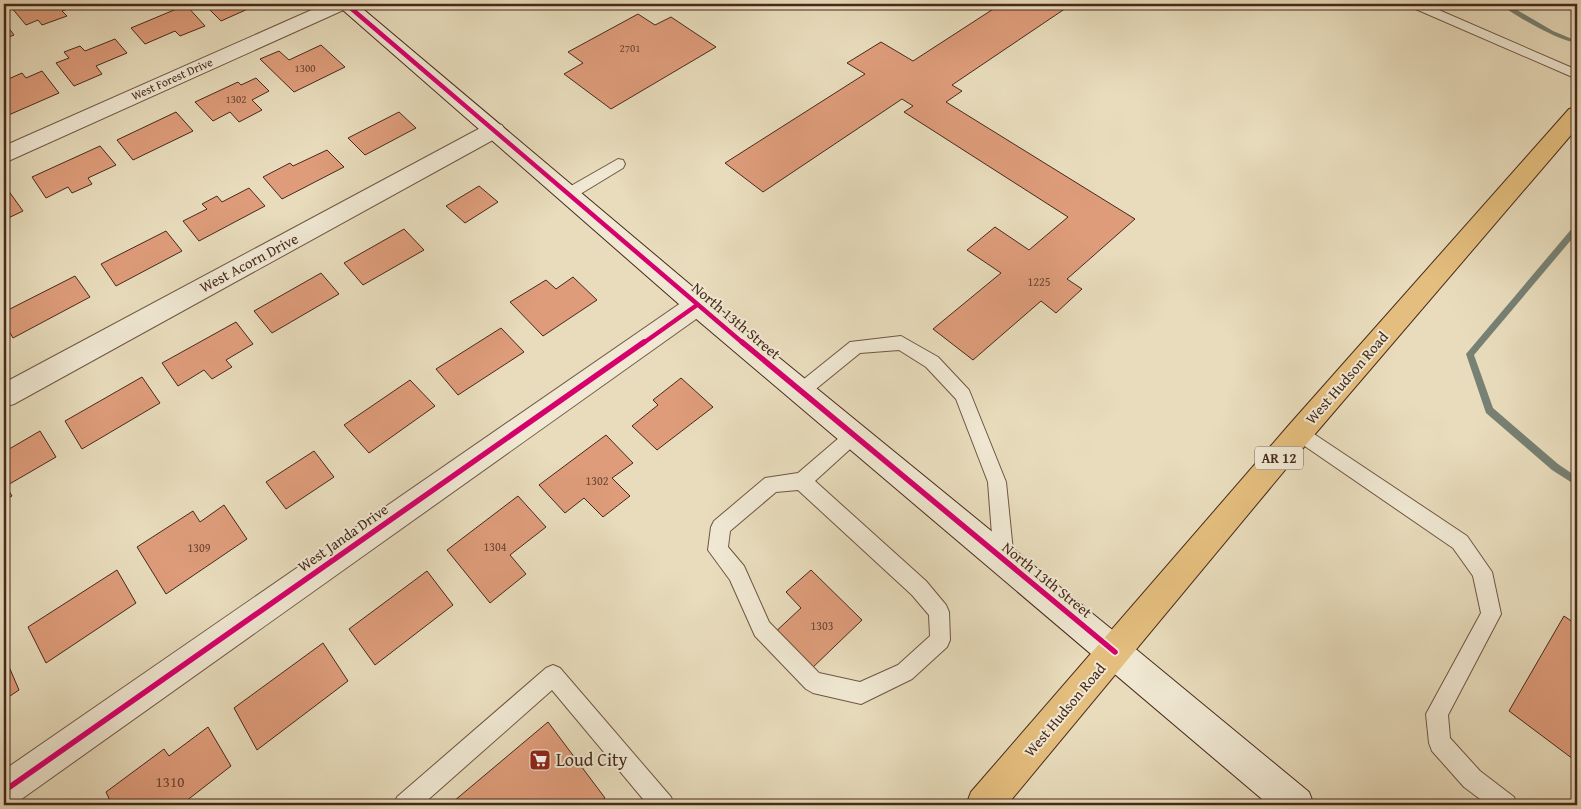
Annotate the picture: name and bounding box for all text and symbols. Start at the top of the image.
house number: 2701 [619,40,641,56]
street label: West Forest Drive [128,53,216,104]
house number: 1300 [294,60,316,76]
house number: 1302 [225,91,247,107]
street label: West Acorn Drive [196,228,302,297]
house number: 1225 [1027,273,1051,290]
street label: North 13th Street [687,277,786,364]
street label: West Hudson Road [1300,327,1393,429]
road number: AR 12 [1255,446,1303,469]
house number: 1302 [585,472,609,489]
street label: West Janda Drive [293,499,392,577]
street label: North 13th Street [998,537,1097,623]
house number: 1304 [483,538,507,555]
house number: 1309 [187,539,211,556]
house number: 1303 [810,617,834,634]
street label: West Hudson Road [1019,658,1110,761]
place label: Loud City [556,746,627,773]
supermarket icon: Loud City [528,748,552,772]
house number: 1310 [156,771,184,792]

